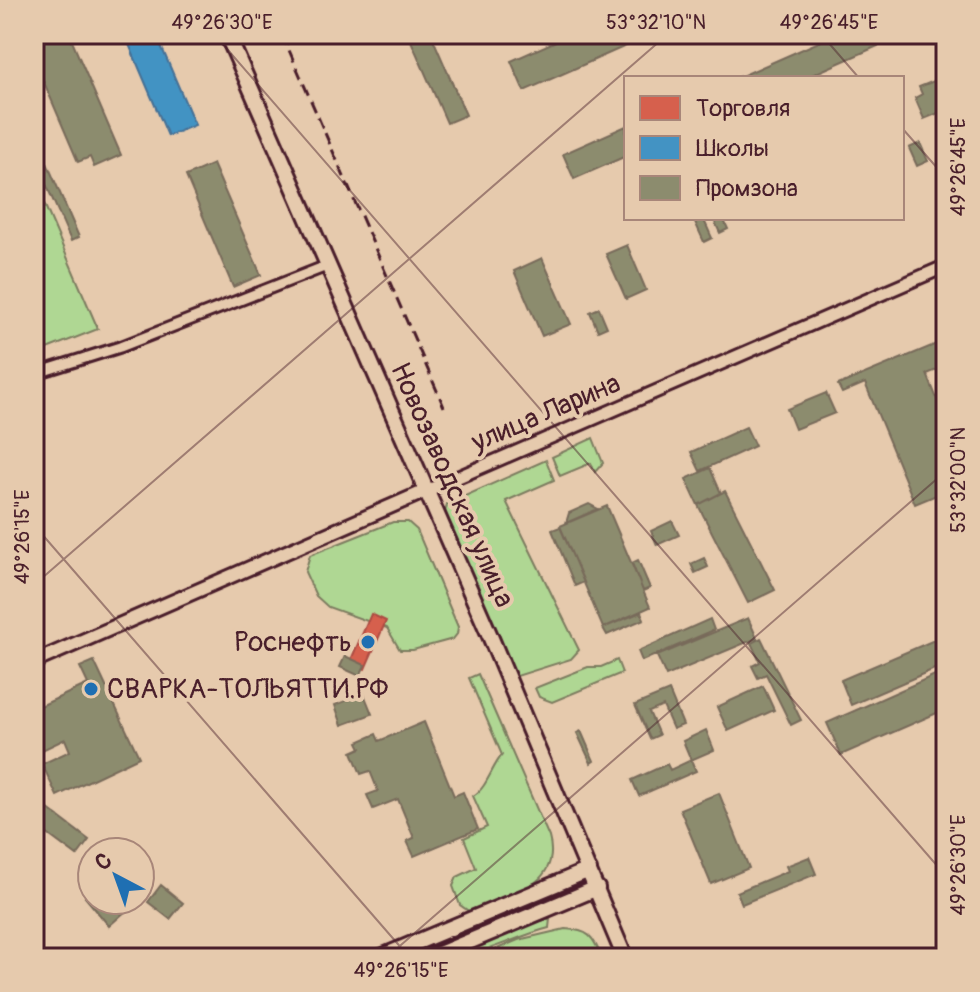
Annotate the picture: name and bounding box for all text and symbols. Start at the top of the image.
text: 49°26'30"E [172,10,272,35]
text: 53°32'10"N [606,10,706,35]
text: 49°26'45"E [780,10,878,35]
legend [624,76,904,220]
text: Торговля [696,94,790,123]
text: 49°26'45"E [946,118,971,216]
text: Школы [696,134,769,163]
text: Промзона [696,174,798,203]
street label: Новозаводская улица [382,357,522,613]
street label: улица Ларина [465,366,626,460]
text: 53°32'00"N [946,427,971,533]
text: 49°26'15"E [10,490,35,584]
place label: Роснефть [234,625,352,660]
marker: Роснефть [359,633,377,651]
place label: СВАРКА-ТОЛЬЯТТИ.РФ [107,672,388,707]
marker: СВАРКА-ТОЛЬЯТТИ.РФ [82,680,100,698]
text: 49°26'30"E [946,815,971,915]
north arrow [76,836,156,916]
text: С [89,846,118,877]
text: 49°26'15"E [354,958,448,983]

